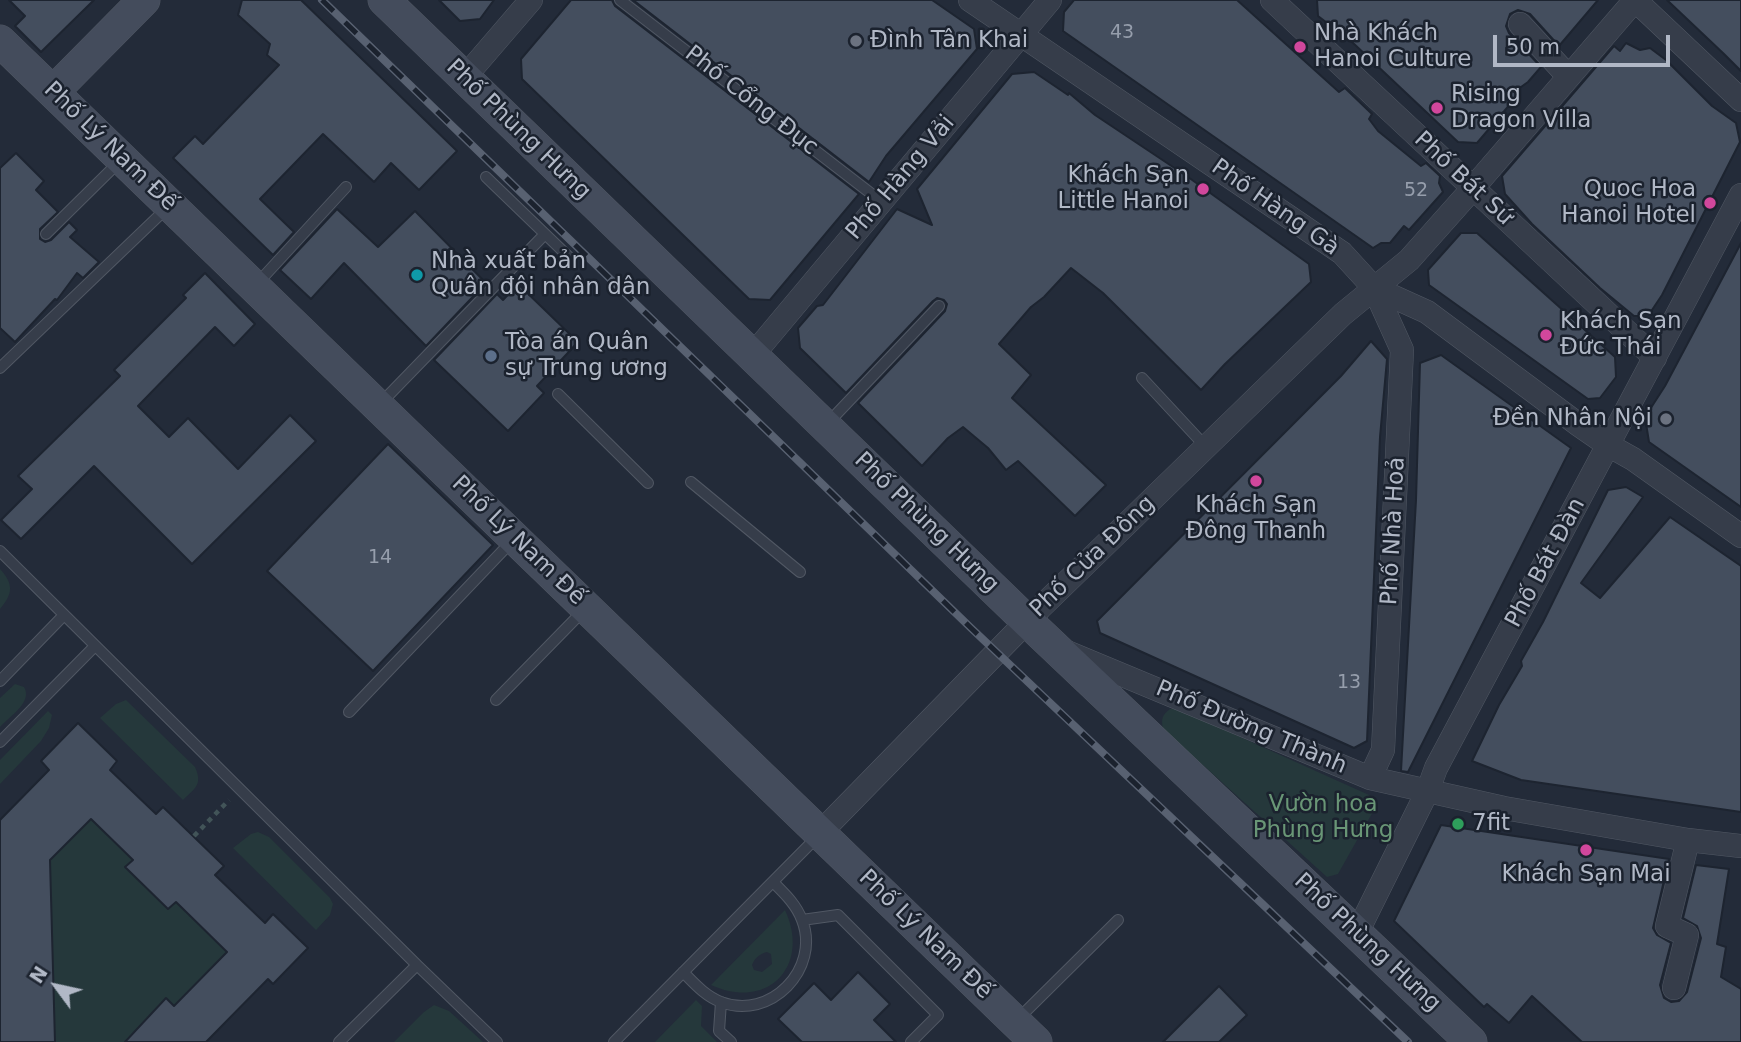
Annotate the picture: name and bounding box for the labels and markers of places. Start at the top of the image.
place label: Nhà Khách Hanoi Culture [1314,20,1471,74]
place label: Đình Tân Khai [870,27,1028,55]
marker: Đình Tân Khai [848,33,864,49]
marker: Nhà Khách Hanoi Culture [1292,39,1308,55]
place label: Rising Dragon Villa [1451,81,1591,135]
marker: Rising Dragon Villa [1429,100,1445,116]
place label: Khách Sạn Little Hanoi [1057,162,1189,216]
place label: Quoc Hoa Hanoi Hotel [1561,176,1696,230]
marker: Khách Sạn Little Hanoi [1195,181,1211,197]
marker: Quoc Hoa Hanoi Hotel [1702,195,1718,211]
place label: Nhà xuất bản Quân đội nhân dân [431,248,650,302]
marker: Nhà xuất bản Quân đội nhân dân [409,267,425,283]
place label: Khách Sạn Đức Thái [1560,308,1682,362]
marker: Khách Sạn Đức Thái [1538,327,1554,343]
place label: Tòa án Quân sự Trung ương [505,329,668,383]
marker: Tòa án Quân sự Trung ương [483,348,499,364]
place label: Đền Nhân Nội [1493,405,1652,433]
marker: Đền Nhân Nội [1658,411,1674,427]
marker: Khách Sạn Đông Thanh [1248,473,1264,489]
place label: Khách Sạn Đông Thanh [1186,492,1326,546]
place label: 7fit [1472,810,1510,838]
marker: 7fit [1450,816,1466,832]
marker: Khách Sạn Mai [1578,842,1594,858]
place label: Khách Sạn Mai [1501,861,1671,889]

